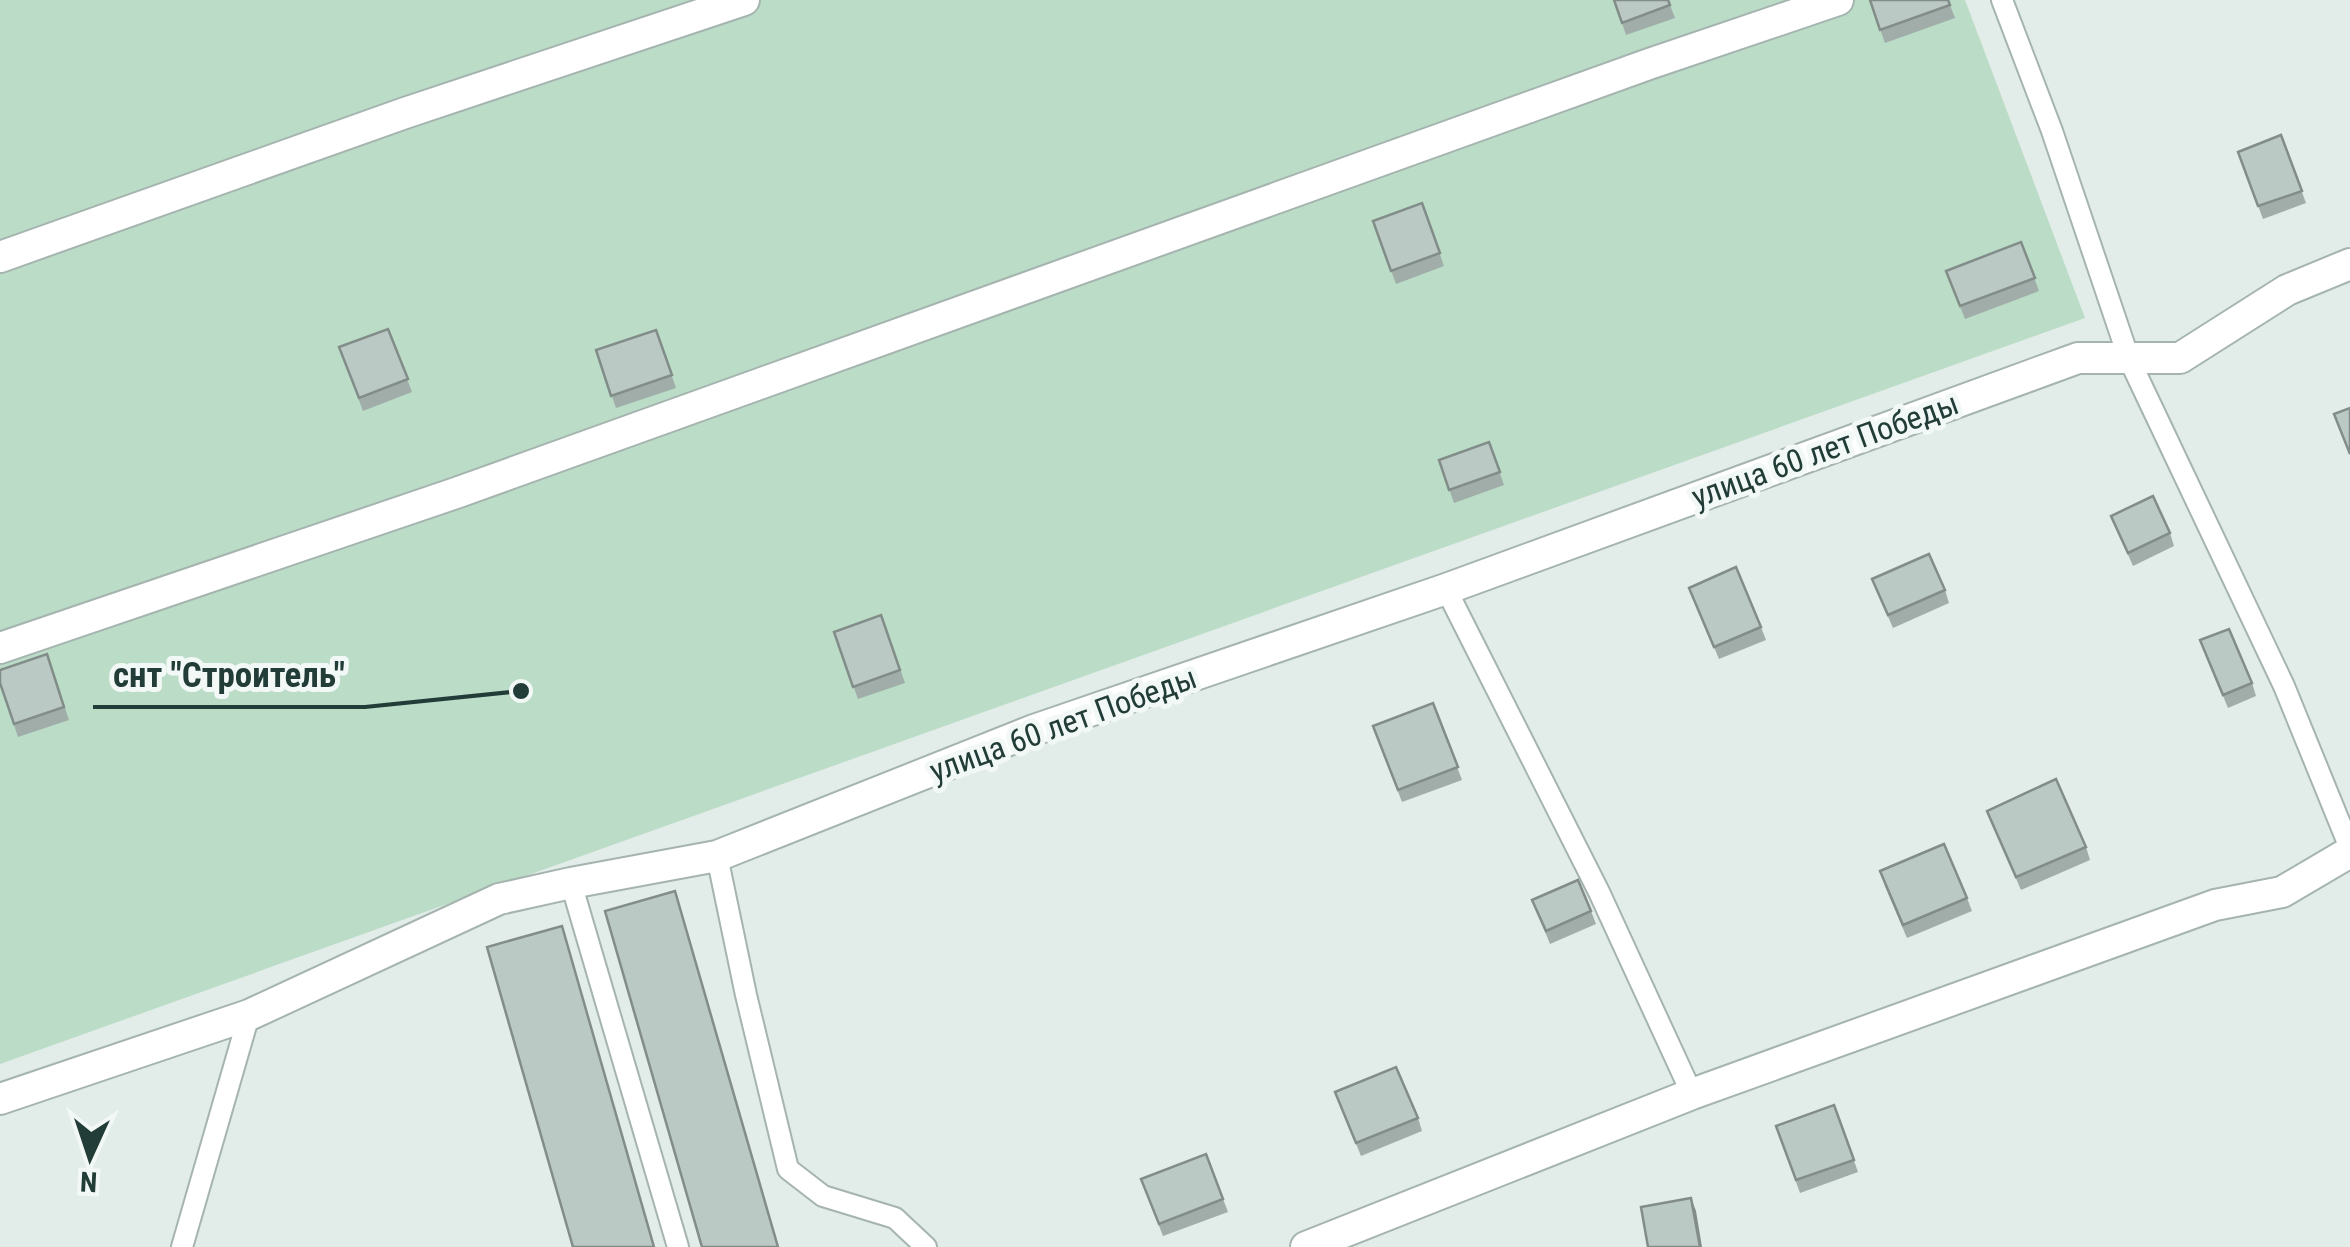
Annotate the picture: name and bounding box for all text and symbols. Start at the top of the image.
street label: улица 60 лет Победы [1686,384,1964,516]
callout: снт "Строитель" [93,642,365,707]
text: снт "Строитель" [113,655,345,696]
street label: улица 60 лет Победы [924,658,1202,790]
north arrow [40,1107,140,1207]
text: N [79,1165,98,1198]

